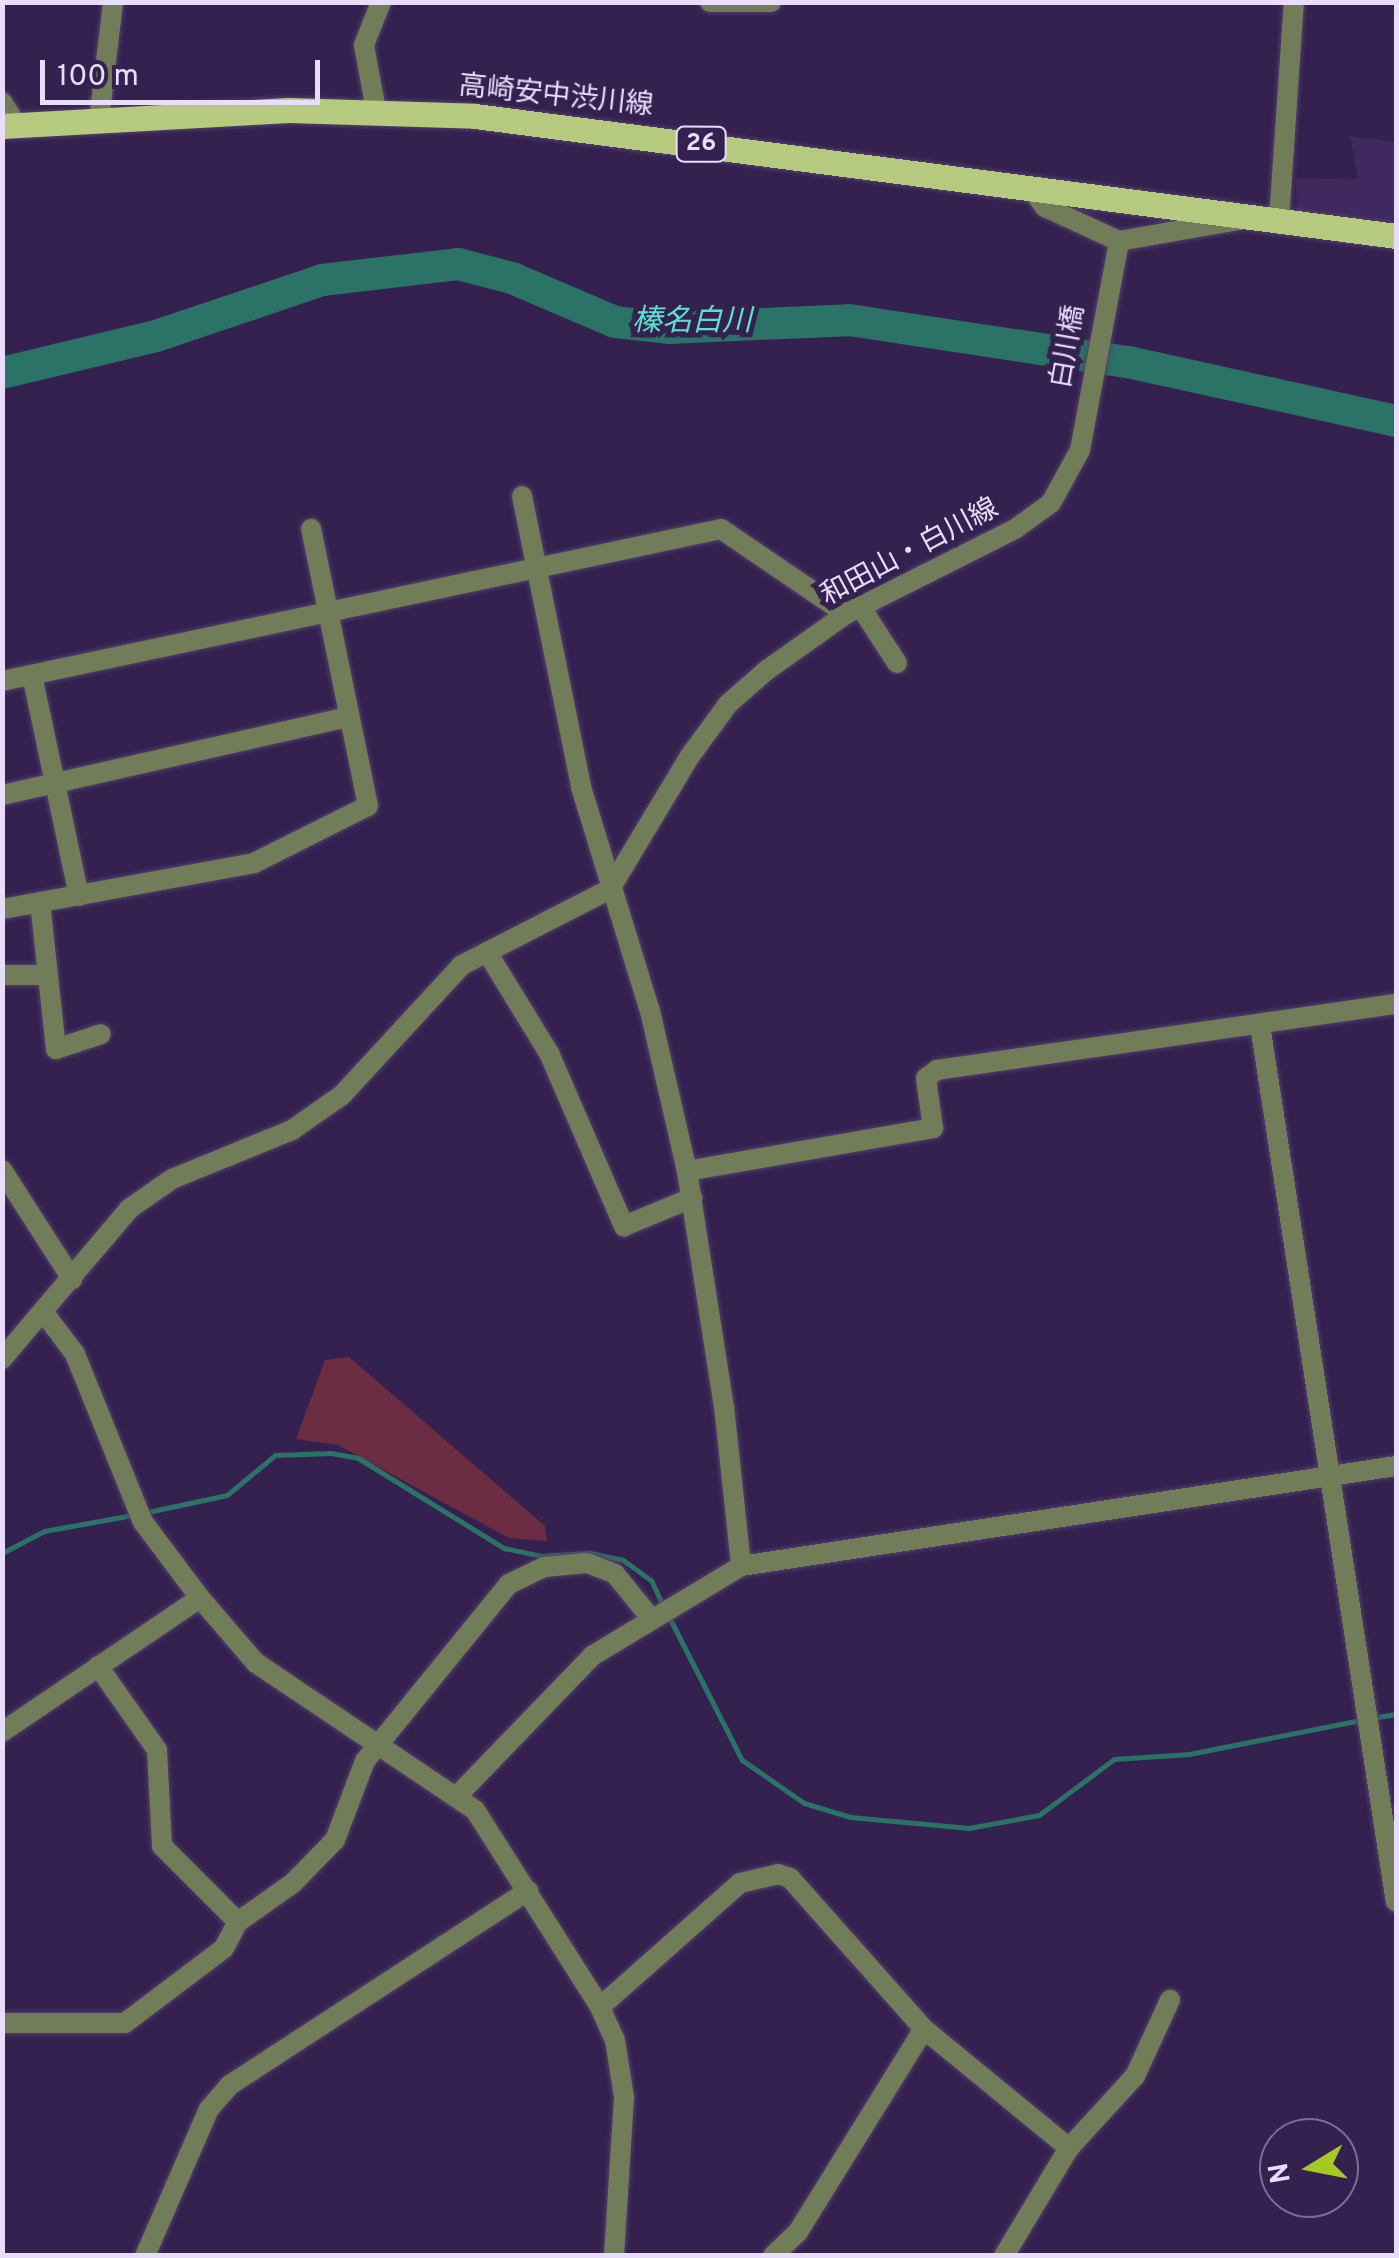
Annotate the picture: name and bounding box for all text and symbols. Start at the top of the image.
scale bar [45,40,325,102]
text: 100 m [57,59,139,96]
street label: 高崎安中渋川線 [457,70,655,124]
road number: 26 [674,124,728,164]
street label: 白川橋 [1045,303,1093,391]
water label: 榛名白川 [632,305,752,341]
street label: 和田山・白川線 [816,492,1004,614]
north arrow [1259,2118,1359,2218]
text: N [1262,2160,1301,2186]

